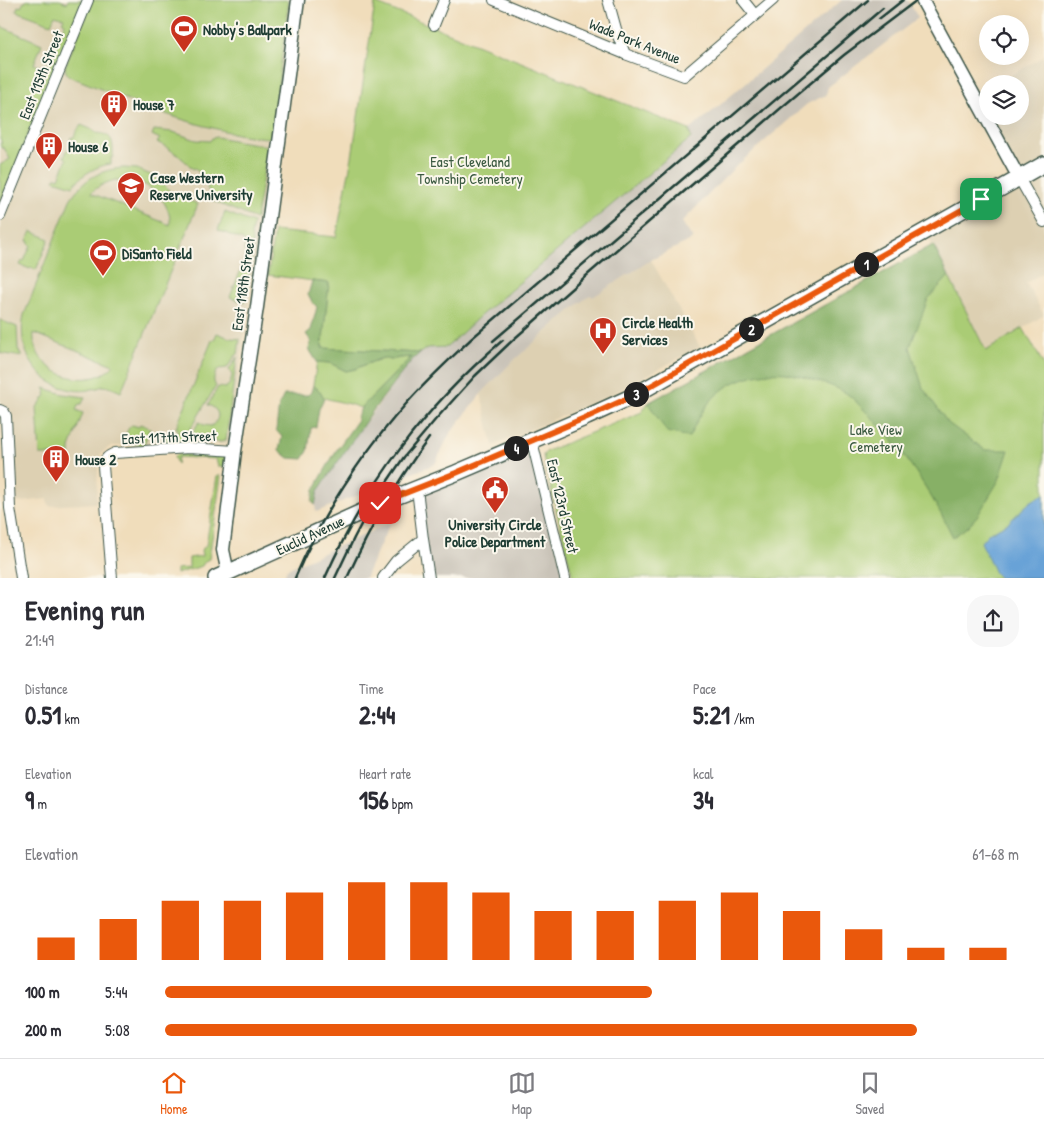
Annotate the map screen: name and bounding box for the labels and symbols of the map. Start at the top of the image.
street label: Wade Park Avenue [586,13,684,69]
sports icon: Nobby's Ballpark [169,14,199,53]
place label: Nobby's Ballpark [203,19,292,41]
street label: East 115th Street [14,27,69,122]
building icon: House 7 [99,89,129,128]
place label: House 7 [133,94,175,115]
building icon: House 6 [34,131,64,170]
place label: House 6 [68,136,108,157]
park label: East Cleveland Township Cemetery [417,151,523,189]
place label: Case Western Reserve University [150,167,253,206]
school or university icon: Case Western Reserve University [116,171,146,210]
pin [960,178,1002,220]
street label: East 118th Street [226,235,260,332]
sports icon: DiSanto Field [88,238,118,277]
place label: DiSanto Field [122,243,192,264]
pin: 1 [854,252,878,276]
place label: Circle Health Services [622,312,694,350]
hospital icon: Circle Health Services [588,316,618,355]
pin: 2 [738,316,764,342]
pin: 3 [624,382,648,406]
park label: Lake View Cemetery [849,419,903,457]
street label: East 117th Street [121,425,218,449]
pin: 4 [504,436,528,460]
building icon: House 2 [41,444,71,483]
place label: House 2 [75,449,117,470]
street label: East 123rd Street [542,457,584,556]
public building icon: University Circle Police Department [480,475,510,514]
pin [359,482,401,524]
street label: Euclid Avenue [272,510,348,560]
place label: University Circle Police Department [445,514,546,553]

